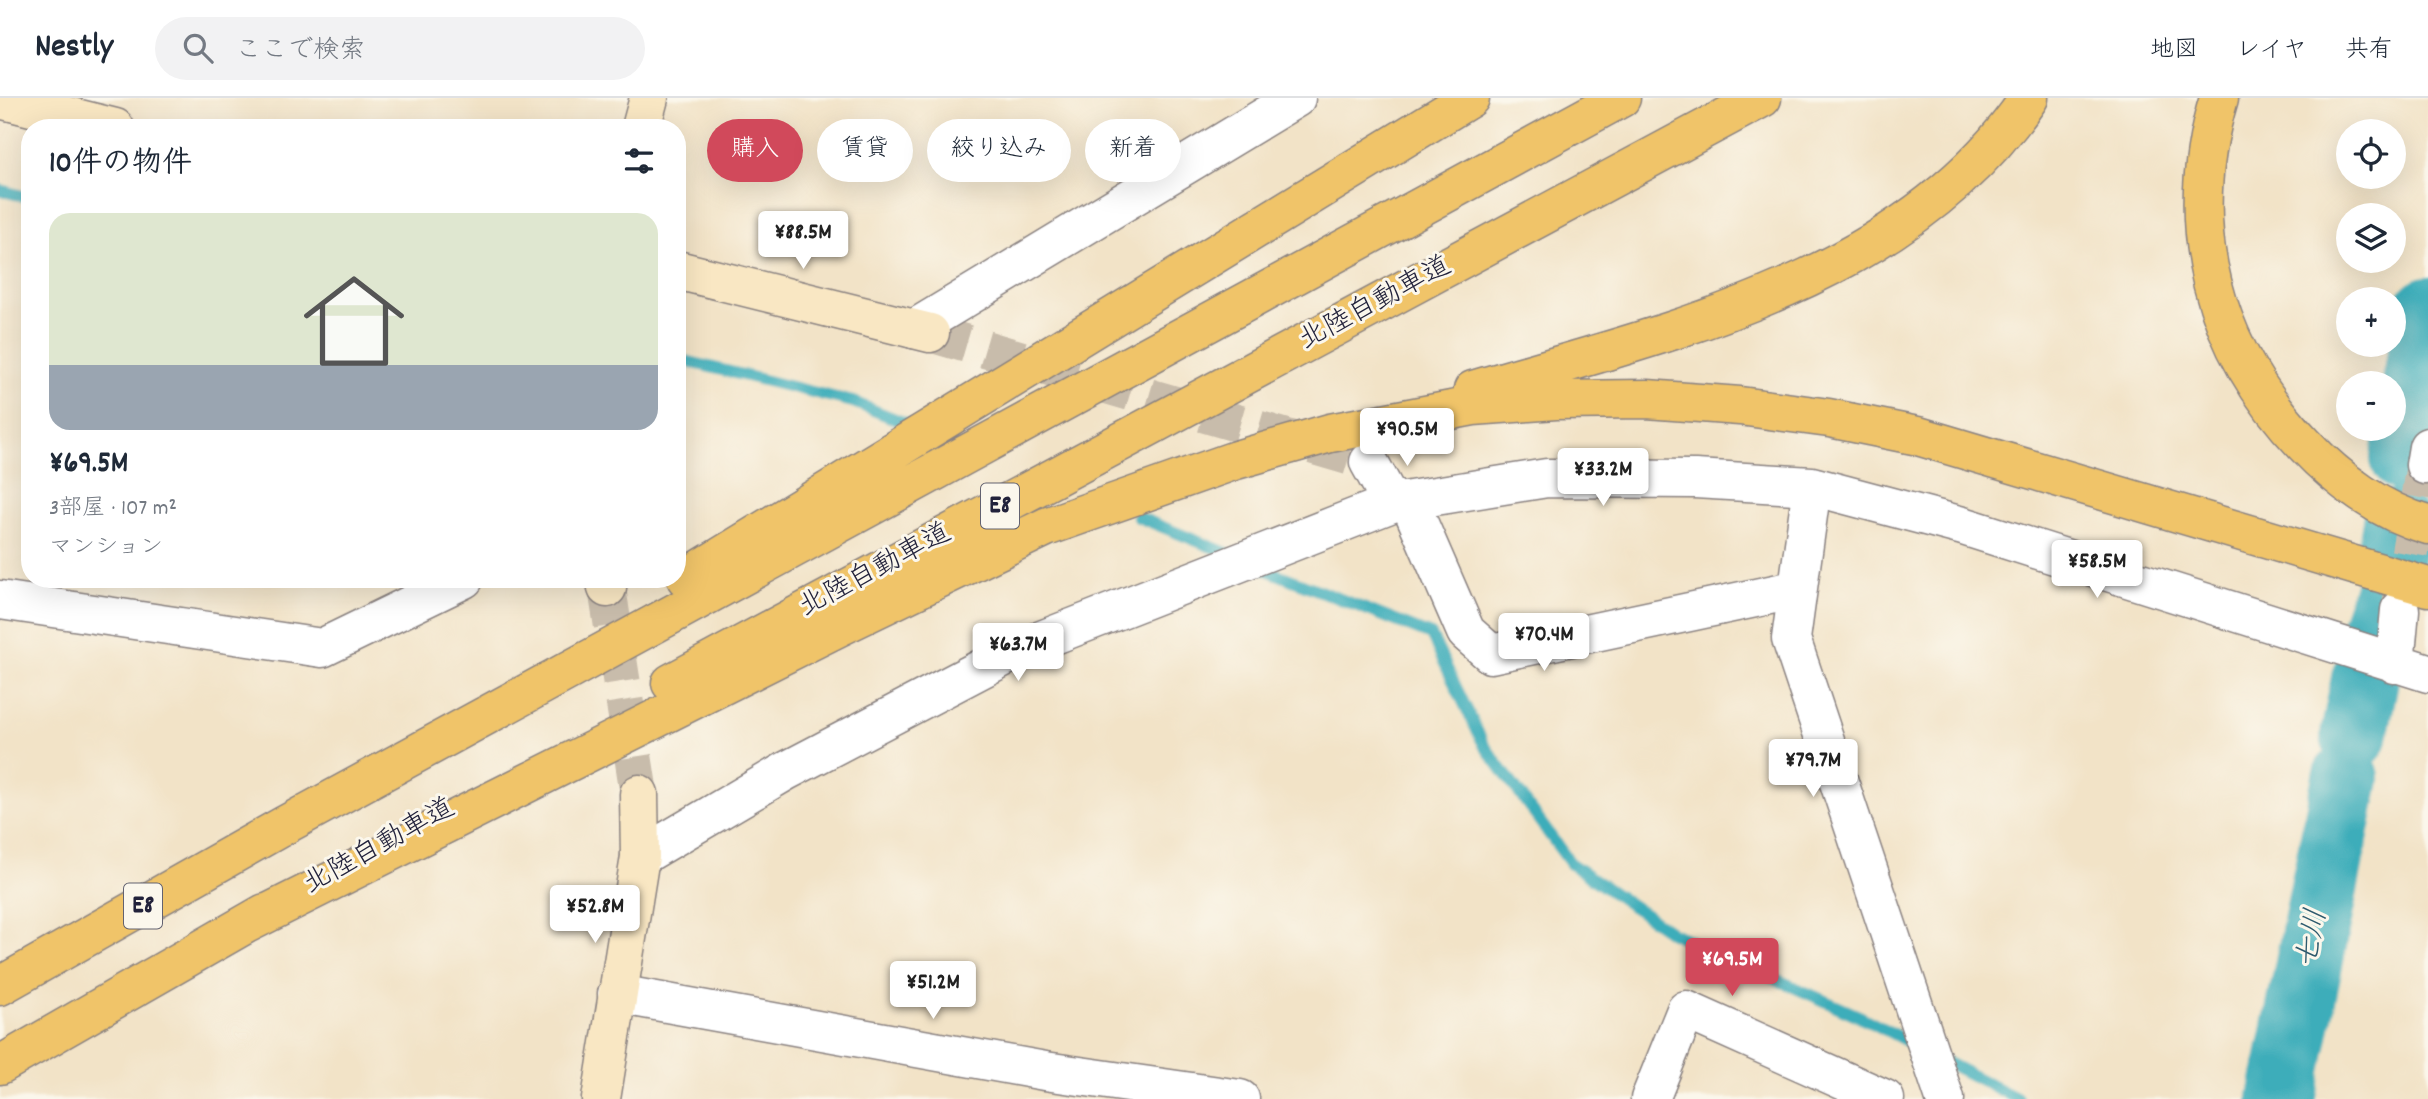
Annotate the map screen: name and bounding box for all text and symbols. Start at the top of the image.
search box [155,17,645,80]
text: Nestly [35,25,113,72]
icon: search [179,29,217,67]
text: ここで検索 [235,33,365,70]
text: 地図 [2150,34,2198,68]
text: レイヤ [2236,34,2307,68]
text: 共有 [2345,34,2393,68]
chip: 購入 [707,119,803,182]
chip: 賃貸 [817,119,913,182]
chip: 絞り込み [927,119,1071,182]
chip: 新着 [1085,119,1181,182]
map controls [2336,119,2406,441]
button: locate [2336,119,2406,189]
icon: filters [620,142,658,180]
text: 10件の物件 [49,144,192,187]
button: layers [2336,203,2406,273]
pin: ¥88.5M [746,212,860,271]
text: ¥88.5M [774,217,832,250]
street label: 北陸自動車道 [1292,248,1460,362]
icon: home [291,258,417,384]
button: + [2336,287,2406,357]
button: − [2336,371,2406,441]
pin: ¥90.5M [1350,408,1464,468]
text: ¥90.5M [1376,414,1438,447]
text: ¥69.5M [49,444,128,487]
pin: ¥33.2M [1546,448,1660,508]
text: ¥33.2M [1574,454,1632,487]
road number: E8 [981,484,1019,528]
text: 3部屋 · 107 m² [49,493,177,526]
street label: 北陸自動車道 [792,515,960,629]
text: マンション [49,532,163,565]
pin: ¥58.5M [2040,540,2154,600]
text: ¥58.5M [2068,546,2126,579]
pin: ¥70.4M [1487,614,1601,673]
text: ¥70.4M [1514,619,1574,652]
pin: ¥63.7M [961,624,1075,683]
text: ¥63.7M [989,629,1047,662]
pin: ¥79.7M [1756,740,1870,799]
text: ¥79.7M [1785,745,1841,778]
street label: 北陸自動車道 [297,790,463,906]
road number: E8 [124,884,162,928]
pin: ¥52.8M [538,886,652,945]
text: ¥52.8M [566,891,624,924]
water label: 七川 [2287,905,2341,973]
pin: ¥69.5M [1675,939,1789,998]
text: ¥69.5M [1702,944,1762,977]
pin: ¥51.2M [876,962,990,1021]
text: ¥51.2M [906,967,960,1000]

